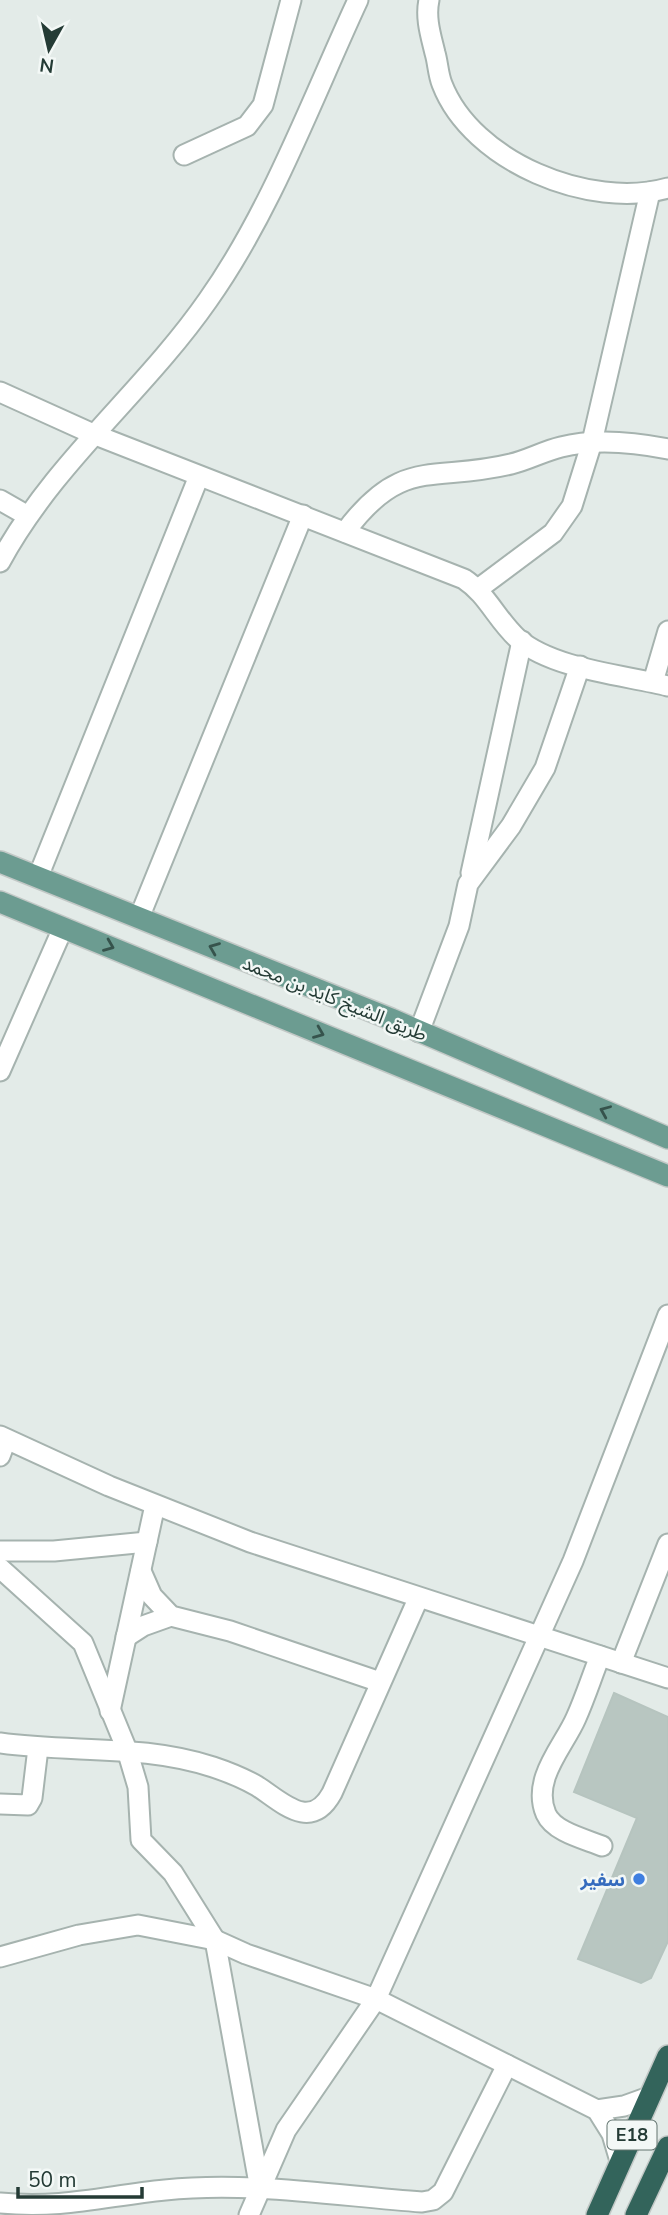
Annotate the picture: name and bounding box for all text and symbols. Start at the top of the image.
north arrow [14,14,84,84]
text: N [38,51,56,79]
one-way arrow [102,938,114,952]
one-way arrow [209,943,221,957]
street label: طريق الشيخ كايد بن محمد [238,950,431,1049]
one-way arrow [312,1024,324,1038]
one-way arrow [600,1105,612,1119]
place label: سفير [580,1867,625,1893]
marker: سفير [631,1871,647,1887]
road number: E18 [608,2120,656,2150]
scale bar [18,2156,142,2200]
text: 50 m [28,2166,77,2194]

